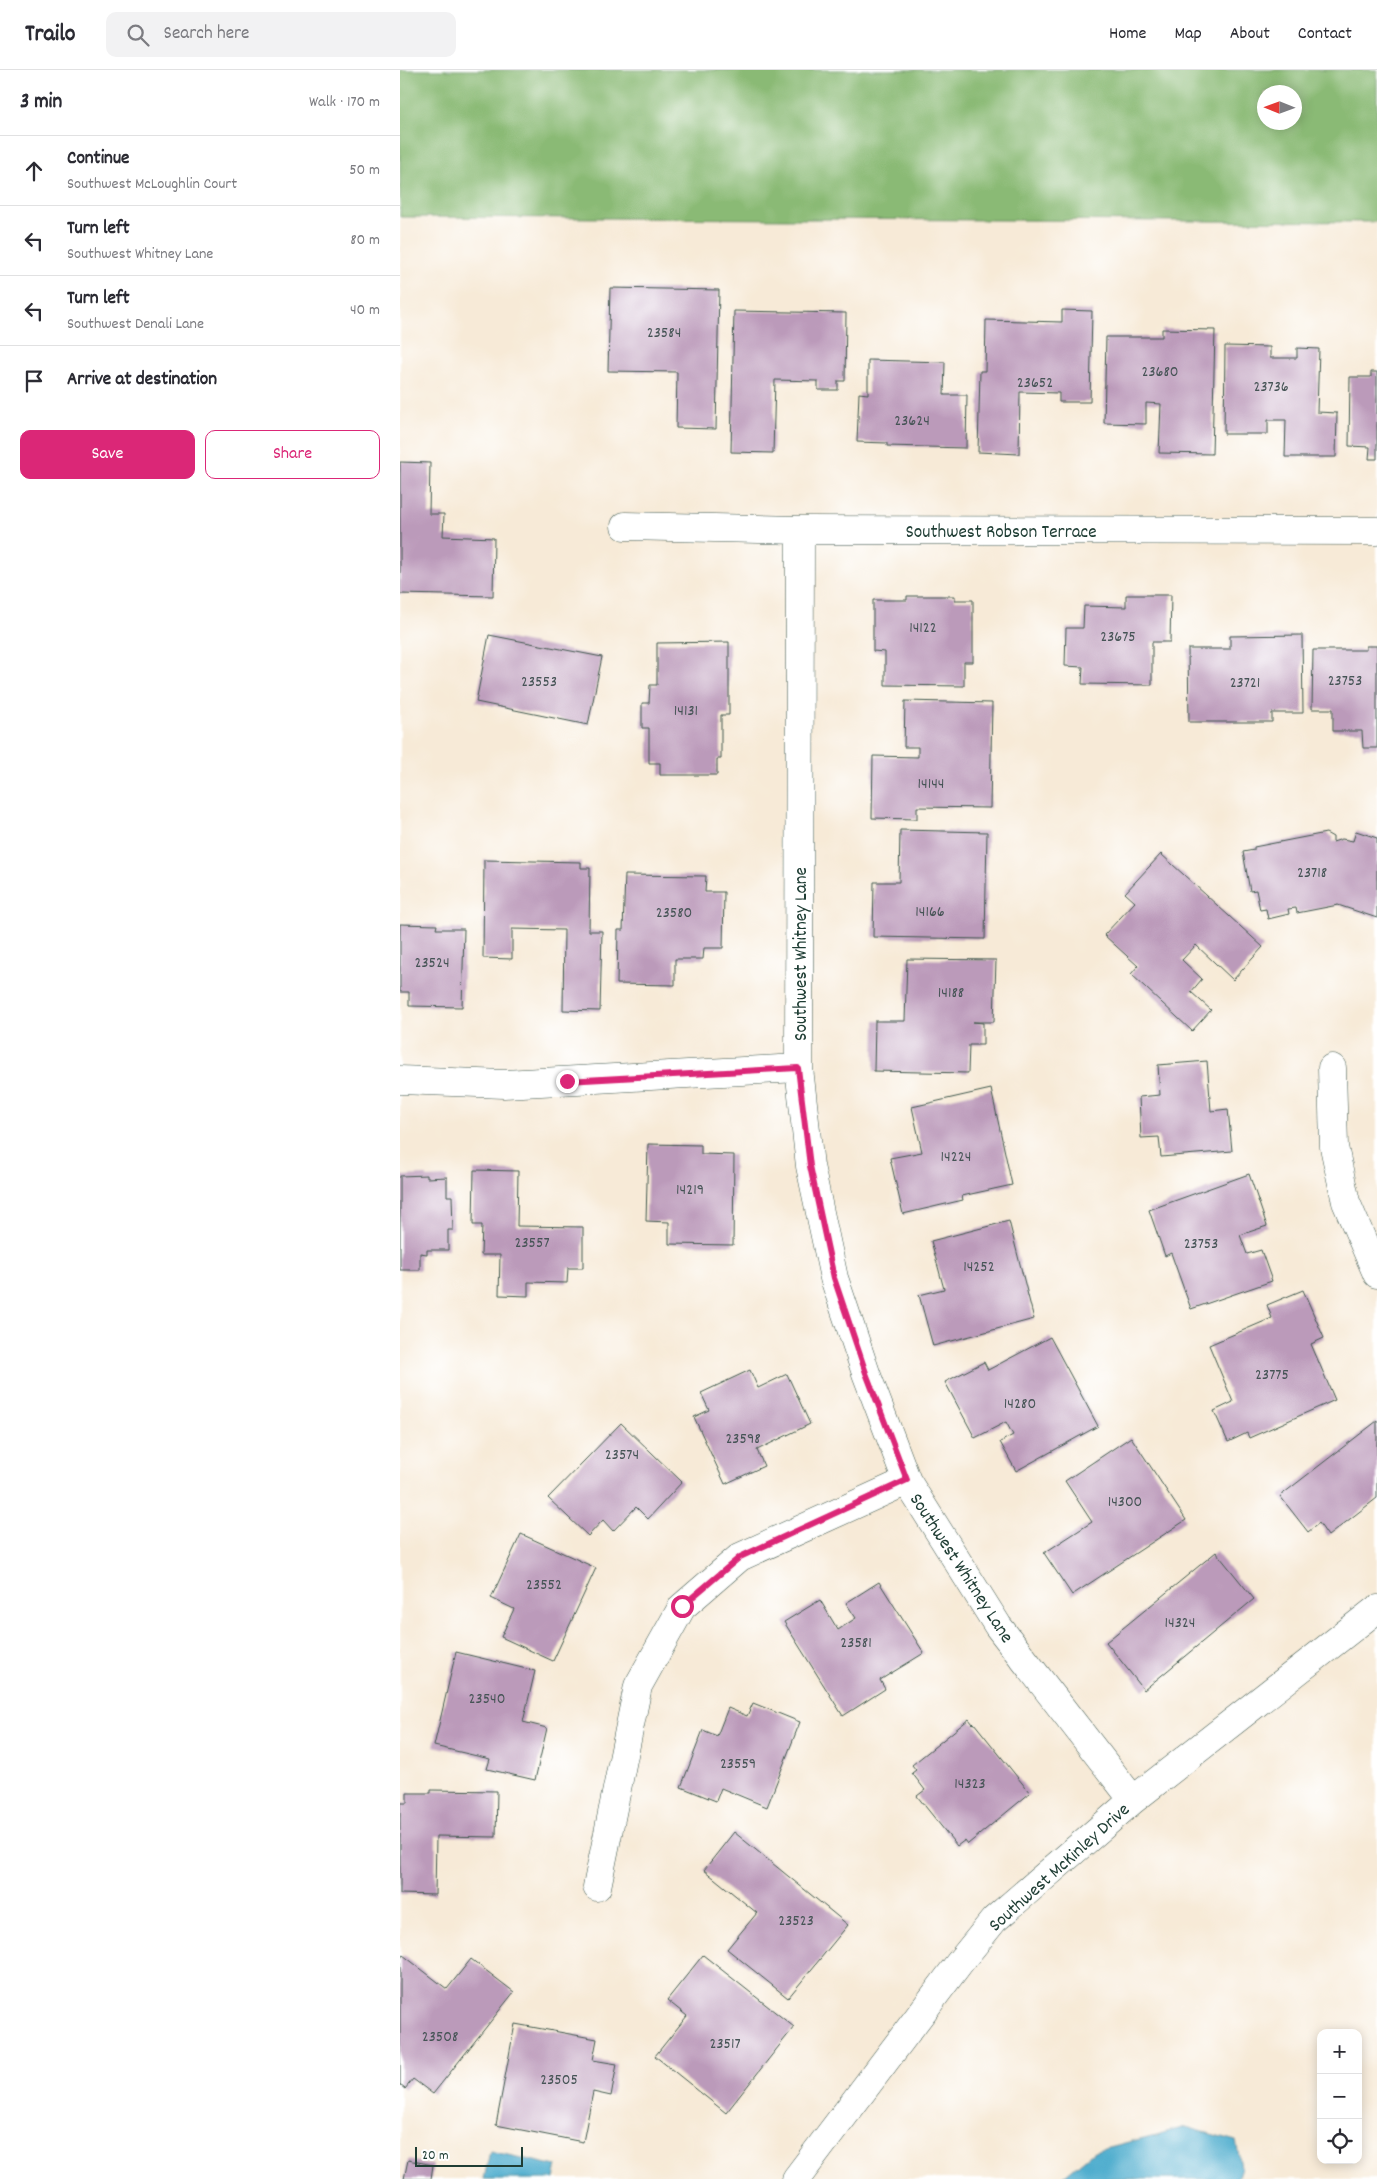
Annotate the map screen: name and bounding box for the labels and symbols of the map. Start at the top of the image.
north arrow [1257,85,1302,130]
house number: 23584 [647,322,681,345]
house number: 23680 [1141,361,1179,384]
house number: 23652 [1017,372,1053,395]
house number: 23736 [1253,376,1289,399]
house number: 23624 [894,410,930,433]
street label: Southwest Robson Terrace [905,520,1097,547]
house number: 14122 [909,617,937,640]
house number: 23675 [1100,626,1136,649]
house number: 23753 [1328,670,1362,693]
house number: 23553 [521,671,557,694]
house number: 23721 [1230,672,1260,695]
house number: 14131 [674,700,698,723]
house number: 14144 [918,773,944,796]
house number: 23718 [1297,862,1327,885]
street label: Southwest Whitney Lane [789,867,816,1041]
house number: 14166 [915,901,945,924]
house number: 23580 [656,902,692,925]
house number: 23524 [414,952,450,975]
house number: 14188 [938,982,964,1005]
route end [556,1070,579,1093]
house number: 14224 [941,1146,971,1169]
house number: 14219 [676,1179,704,1202]
house number: 23557 [514,1232,550,1255]
house number: 23753 [1184,1233,1218,1256]
house number: 14252 [963,1256,995,1279]
house number: 23775 [1255,1364,1289,1387]
house number: 14280 [1004,1393,1036,1416]
house number: 23598 [725,1428,761,1451]
house number: 23574 [605,1444,639,1467]
street label: Southwest Whitney Lane [901,1489,1019,1649]
house number: 14300 [1108,1491,1142,1514]
house number: 23552 [526,1574,562,1597]
route start [671,1595,694,1618]
house number: 14324 [1165,1612,1195,1635]
house number: 23581 [840,1632,872,1655]
house number: 23540 [469,1688,505,1711]
house number: 23559 [720,1753,756,1776]
house number: 14323 [954,1773,986,1796]
street label: Southwest McKinley Drive [984,1798,1137,1940]
house number: 23523 [778,1910,814,1933]
house number: 23508 [422,2026,458,2049]
house number: 23517 [709,2033,741,2056]
house number: 23505 [540,2069,578,2092]
scale bar [415,2144,522,2167]

